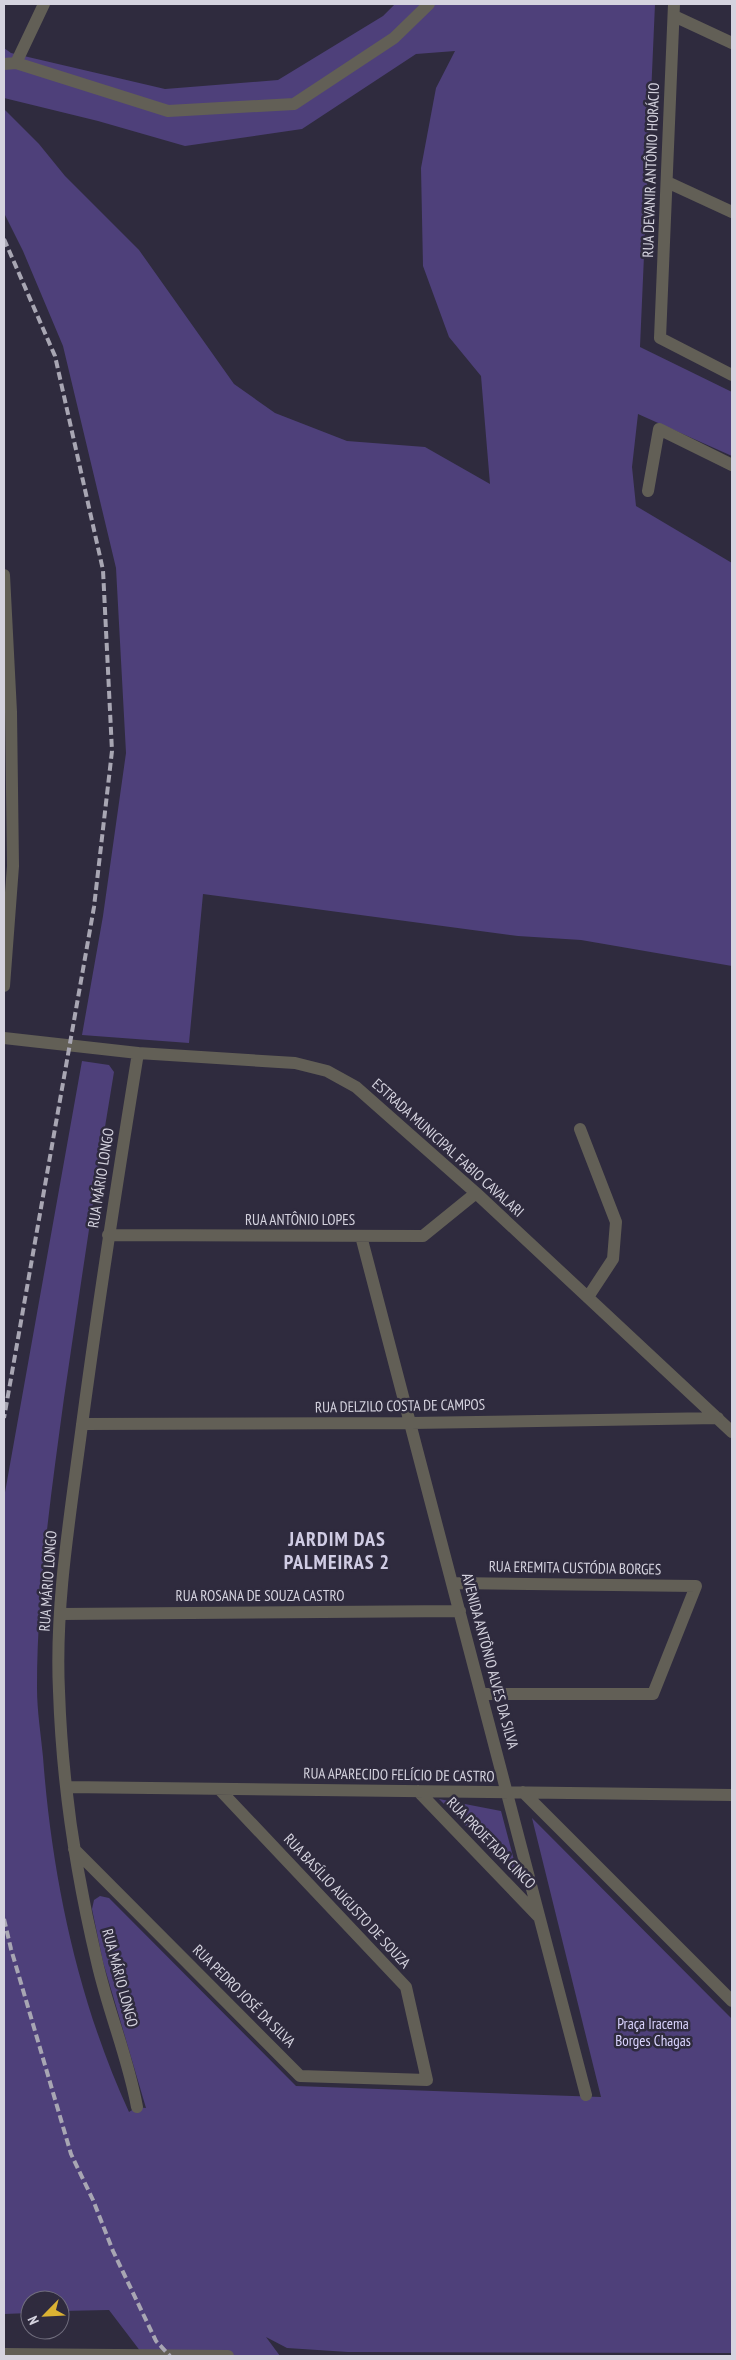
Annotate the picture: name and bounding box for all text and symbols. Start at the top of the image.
street label: RUA DEVANIR ANTÔNIO HORÁCIO [638,82,663,258]
street label: ESTRADA MUNICIPAL FABIO CAVALARI [368,1074,528,1221]
street label: RUA MÁRIO LONGO [83,1127,118,1229]
street label: RUA ANTÔNIO LOPES [245,1210,355,1229]
street label: RUA DELZILO COSTA DE CAMPOS [315,1395,485,1416]
district label: JARDIM DAS PALMEIRAS 2 [284,1526,390,1575]
street label: RUA MÁRIO LONGO [35,1530,60,1632]
street label: RUA EREMITA CUSTÓDIA BORGES [489,1556,661,1579]
street label: AVENIDA ANTÔNIO ALVES DA SILVA [458,1571,523,1752]
street label: RUA ROSANA DE SOUZA CASTRO [176,1586,345,1605]
street label: RUA APARECIDO FELÍCIO DE CASTRO [303,1763,495,1786]
street label: RUA PROJETADA CINCO [443,1793,540,1892]
street label: RUA BASÍLIO AUGUSTO DE SOUZA [280,1829,415,1973]
street label: RUA MÁRIO LONGO [98,1927,143,2029]
street label: RUA PEDRO JOSÉ DA SILVA [189,1940,300,2052]
park label: Praça Iracema Borges Chagas [615,2014,691,2050]
north arrow [20,2290,70,2340]
text: N [23,2313,43,2327]

